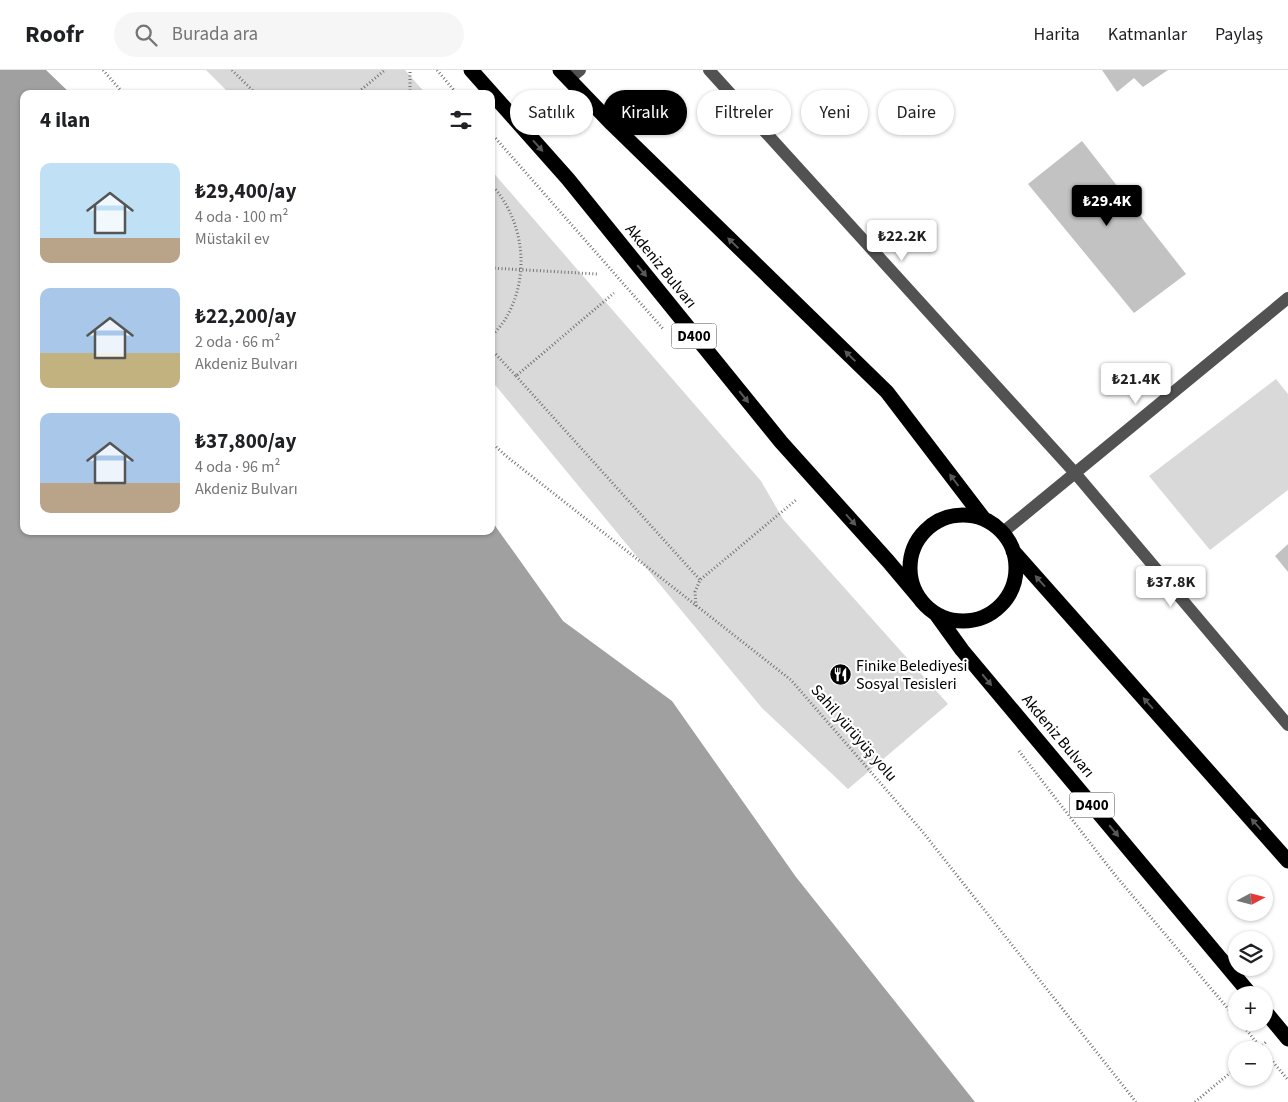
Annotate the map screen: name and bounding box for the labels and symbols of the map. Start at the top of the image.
one-way arrow [533,139,544,152]
pin: ₺29.4K [1066,184,1148,227]
street label: Akdeniz Bulvarı [620,219,702,313]
pin: ₺22.2K [861,220,943,262]
one-way arrow [728,237,740,249]
one-way arrow [637,264,648,277]
road number: D400 [672,324,716,348]
one-way arrow [844,350,856,362]
pin: ₺21.4K [1095,362,1177,405]
one-way arrow [739,391,750,404]
one-way arrow [949,473,959,487]
one-way arrow [845,513,857,525]
pin: ₺37.8K [1130,566,1212,608]
one-way arrow [1034,575,1045,588]
place label: Finike Belediyesi Sosyal Tesisleri [856,655,967,695]
restaurant icon: Finike Belediyesi Sosyal Tesisleri [828,663,852,687]
one-way arrow [982,673,993,686]
street label: Sahil yürüyüş yolu [806,680,902,786]
street label: Akdeniz Bulvarı [1017,690,1099,782]
one-way arrow [1142,696,1153,709]
road number: D400 [1070,792,1114,818]
one-way arrow [1250,818,1261,831]
one-way arrow [1108,825,1119,837]
north arrow [1228,876,1272,921]

